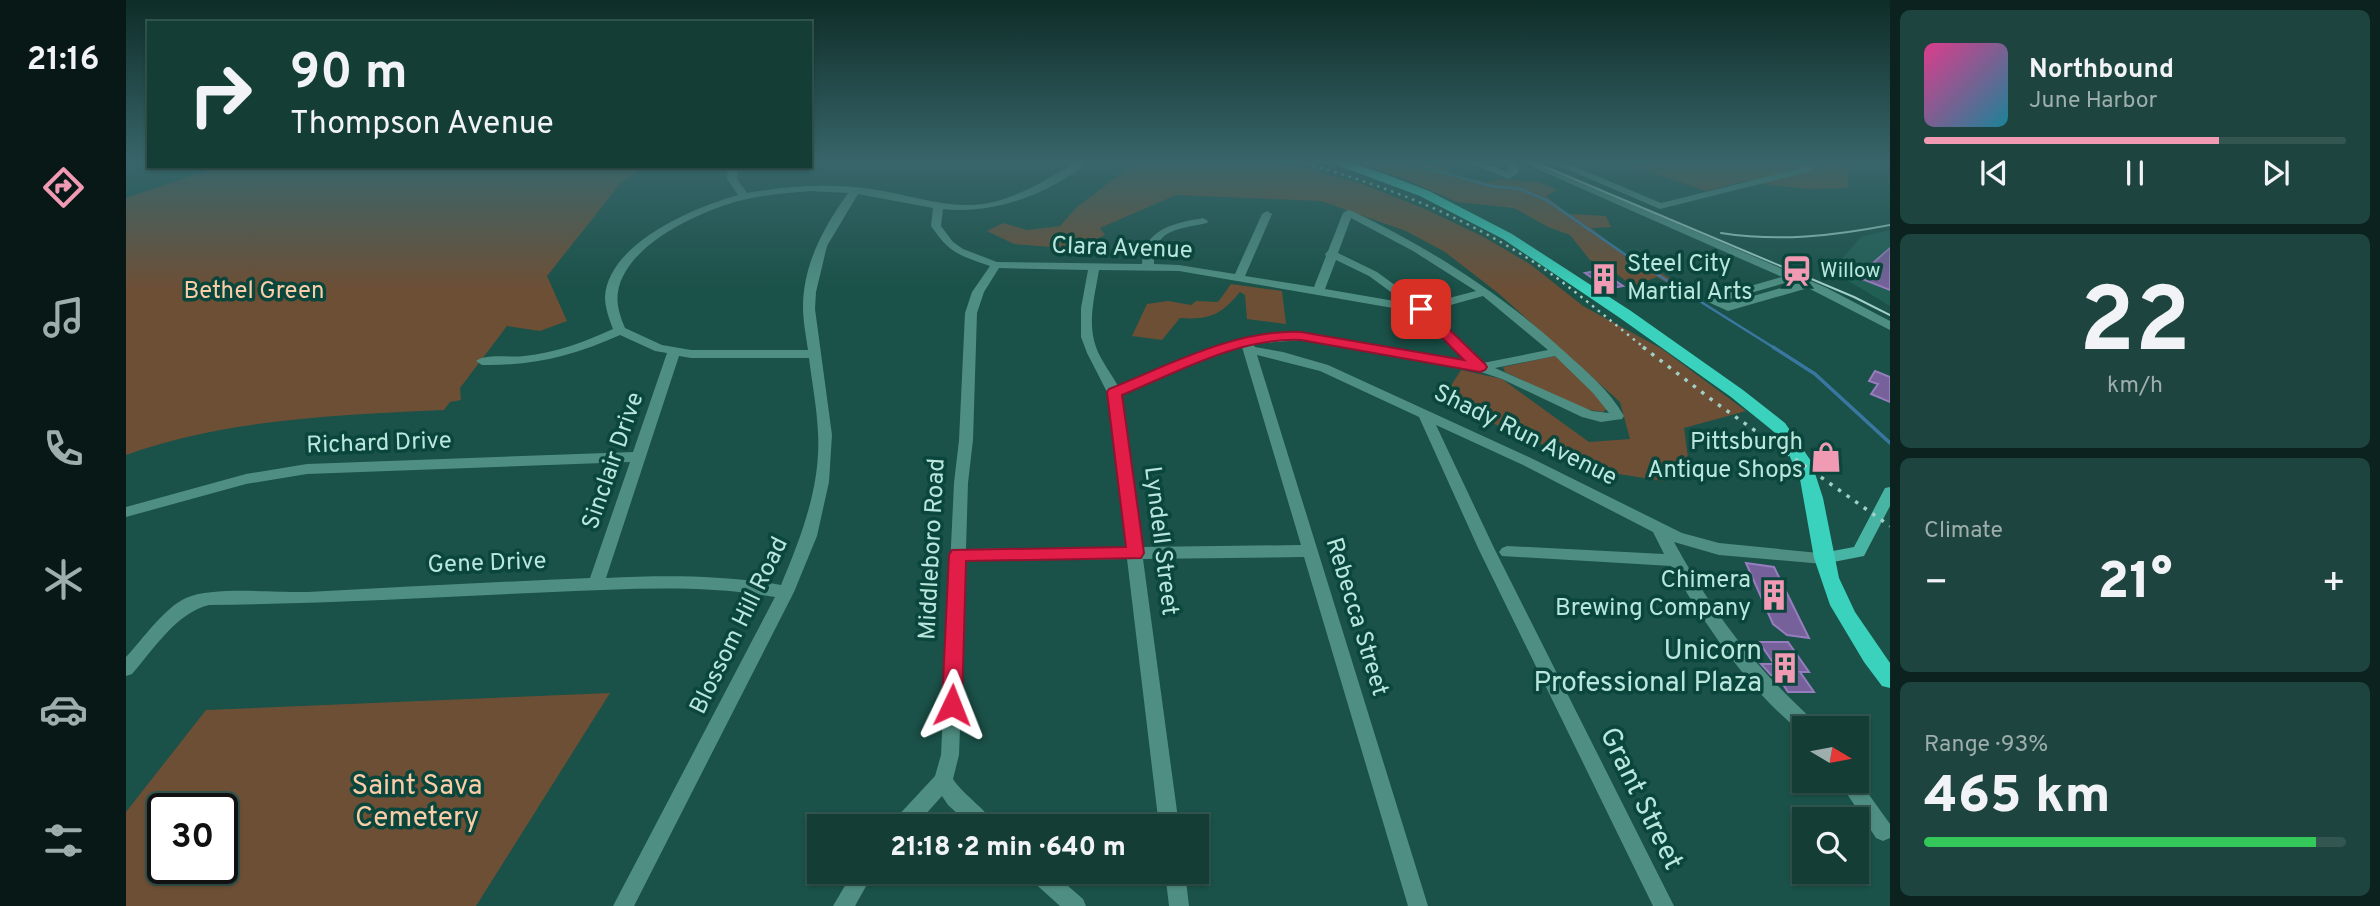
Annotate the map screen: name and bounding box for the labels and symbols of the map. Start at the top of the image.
street label: Clara Avenue [1051,232,1193,266]
place label: Steel City Martial Arts [1627,250,1753,308]
station icon: Willow [1780,254,1814,288]
place label: Willow [1820,258,1881,285]
building icon: Steel City Martial Arts [1587,262,1621,296]
park label: Bethel Green [183,277,325,307]
pin [1391,279,1451,339]
street label: Shady Run Avenue [1428,379,1622,493]
street label: Sinclair Drive [577,388,651,534]
street label: Richard Drive [306,426,452,462]
place label: Pittsburgh Antique Shops [1647,428,1803,486]
shop icon: Pittsburgh Antique Shops [1809,440,1843,474]
street label: Middleboro Road [913,457,953,641]
street label: Lyndell Street [1136,465,1184,617]
street label: Blossom Hill Road [684,533,796,719]
street label: Rebecca Street [1318,534,1394,700]
street label: Gene Drive [427,547,547,581]
place label: Chimera Brewing Company [1555,566,1751,624]
building icon: Chimera Brewing Company [1757,578,1791,612]
place label: Unicorn Professional Plaza [1533,634,1762,702]
building icon: Unicorn Professional Plaza [1768,651,1802,685]
position arrow [915,668,989,742]
north arrow [1792,716,1869,793]
street label: Grant Street [1590,722,1690,876]
park label: Saint Sava Cemetery [351,769,483,837]
speed limit sign: 30 [147,793,238,884]

